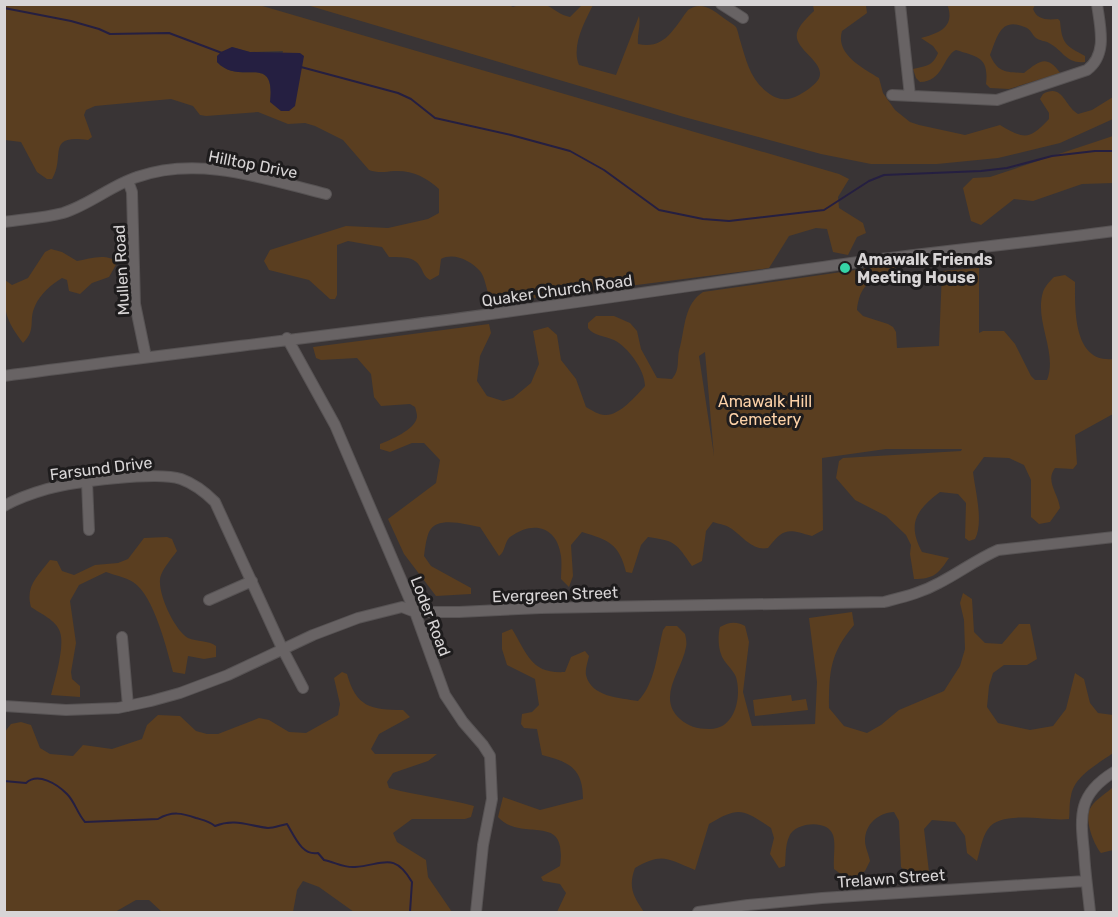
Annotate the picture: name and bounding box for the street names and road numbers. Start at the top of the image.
street label: Hilltop Drive [207,147,299,182]
street label: Mullen Road [110,224,133,316]
street label: Quaker Church Road [480,271,634,310]
street label: Farsund Drive [49,453,153,484]
street label: Loder Road [407,574,454,659]
street label: Evergreen Street [492,583,618,606]
street label: Trelawn Street [836,865,946,892]

